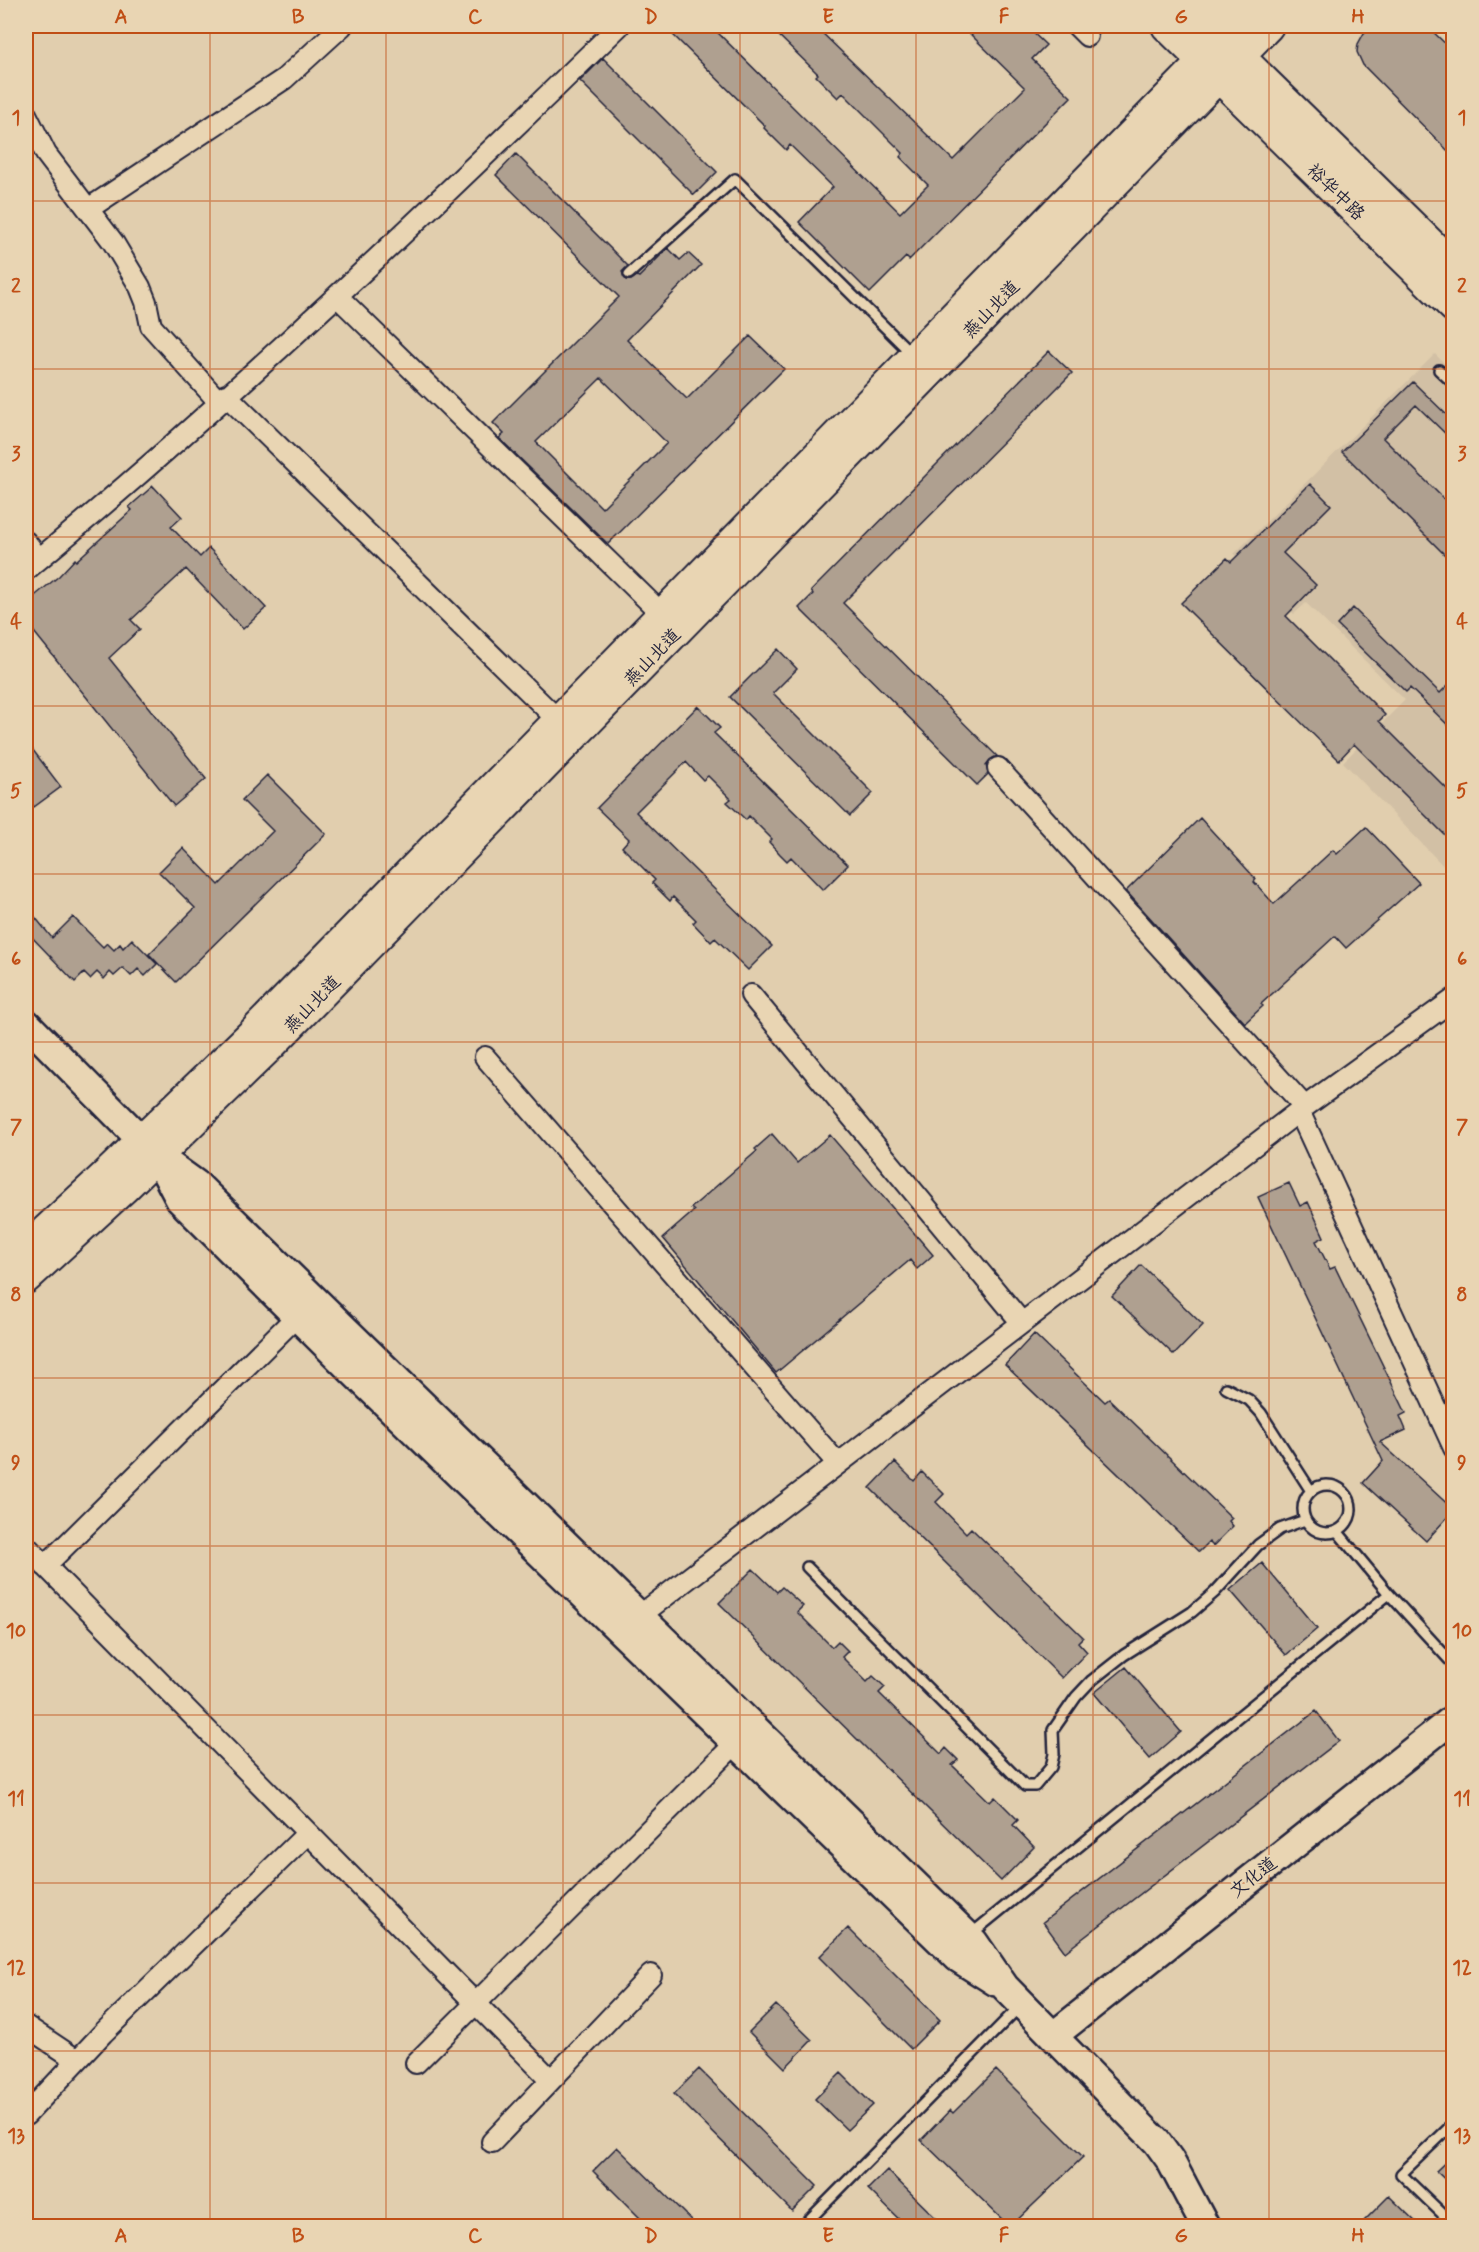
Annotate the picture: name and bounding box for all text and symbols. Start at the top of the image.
text: A [114,4,128,31]
text: B [292,4,305,31]
text: C [468,4,483,31]
text: D [644,4,658,31]
text: E [822,4,834,31]
text: F [999,4,1010,31]
text: G [1174,4,1188,31]
text: H [1351,4,1365,31]
text: 1 [12,105,20,132]
text: 1 [1458,105,1466,132]
street label: 裕华中路 [1301,159,1370,226]
text: 2 [11,273,21,300]
text: 2 [1457,273,1467,300]
street label: 燕山北道 [958,275,1025,344]
text: 3 [11,441,21,468]
text: 3 [1457,441,1467,468]
text: 4 [10,609,22,636]
text: 4 [1456,609,1468,636]
street label: 燕山北道 [619,623,686,692]
text: 5 [10,778,22,805]
text: 5 [1456,778,1468,805]
text: 6 [11,946,21,973]
text: 6 [1457,946,1467,973]
street label: 燕山北道 [279,970,346,1039]
text: 7 [10,1114,22,1141]
text: 7 [1456,1114,1468,1141]
text: 8 [10,1282,22,1309]
text: 8 [1456,1282,1468,1309]
text: 9 [11,1450,21,1477]
text: 9 [1457,1450,1467,1477]
text: 10 [6,1618,26,1645]
text: 10 [1452,1618,1472,1645]
text: 11 [7,1786,25,1813]
text: 11 [1453,1786,1471,1813]
street label: 文化道 [1225,1852,1282,1904]
text: 12 [6,1955,26,1982]
text: 12 [1452,1955,1472,1982]
text: 13 [7,2123,25,2150]
text: 13 [1453,2123,1471,2150]
text: A [114,2223,128,2250]
text: B [292,2223,305,2250]
text: C [468,2223,483,2250]
text: D [644,2223,658,2250]
text: E [822,2223,834,2250]
text: F [999,2223,1010,2250]
text: G [1174,2223,1188,2250]
text: H [1351,2223,1365,2250]

